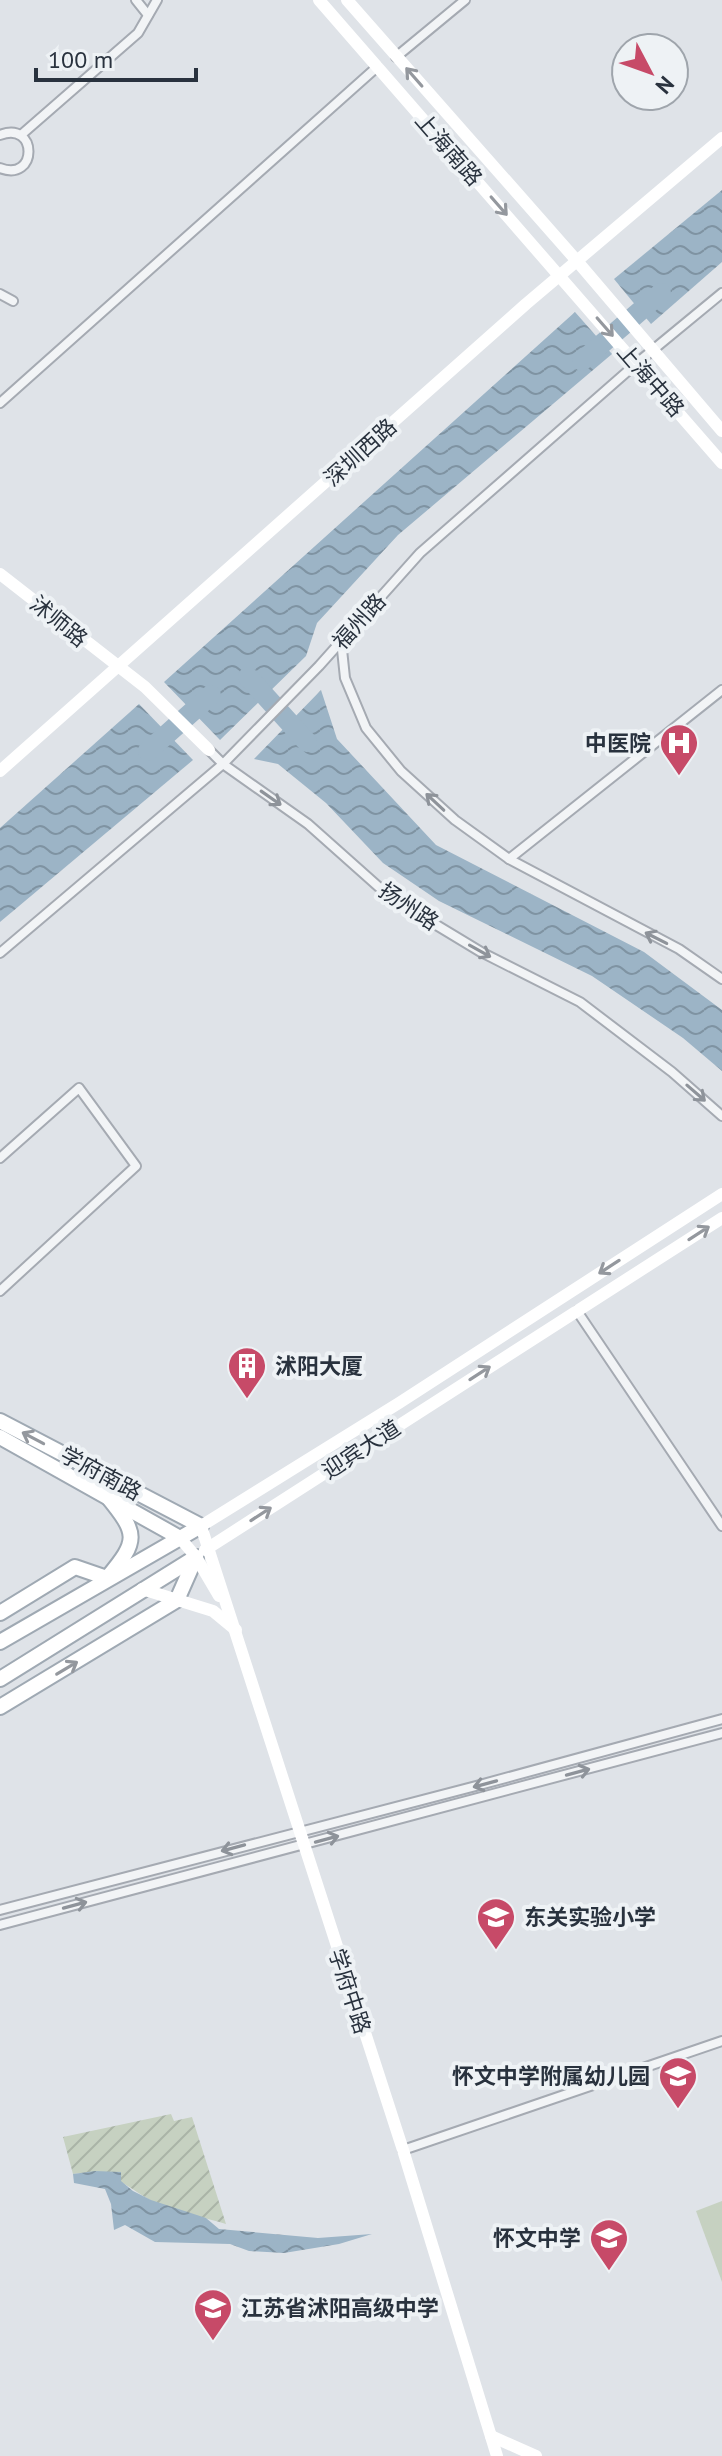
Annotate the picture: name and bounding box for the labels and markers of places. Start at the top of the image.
hospital icon: 中医院 [658,722,700,777]
place label: 中医院 [585,729,651,757]
building icon: 沭阳大厦 [226,1345,268,1400]
place label: 沭阳大厦 [275,1352,363,1380]
school or university icon: 东关实验小学 [475,1896,517,1951]
place label: 东关实验小学 [524,1903,656,1931]
school or university icon: 怀文中学附属幼儿园 [657,2055,699,2110]
place label: 怀文中学附属幼儿园 [452,2062,650,2090]
school or university icon: 怀文中学 [588,2217,630,2272]
place label: 怀文中学 [493,2224,581,2252]
school or university icon: 江苏省沭阳高级中学 [192,2287,234,2342]
place label: 江苏省沭阳高级中学 [241,2294,439,2322]

